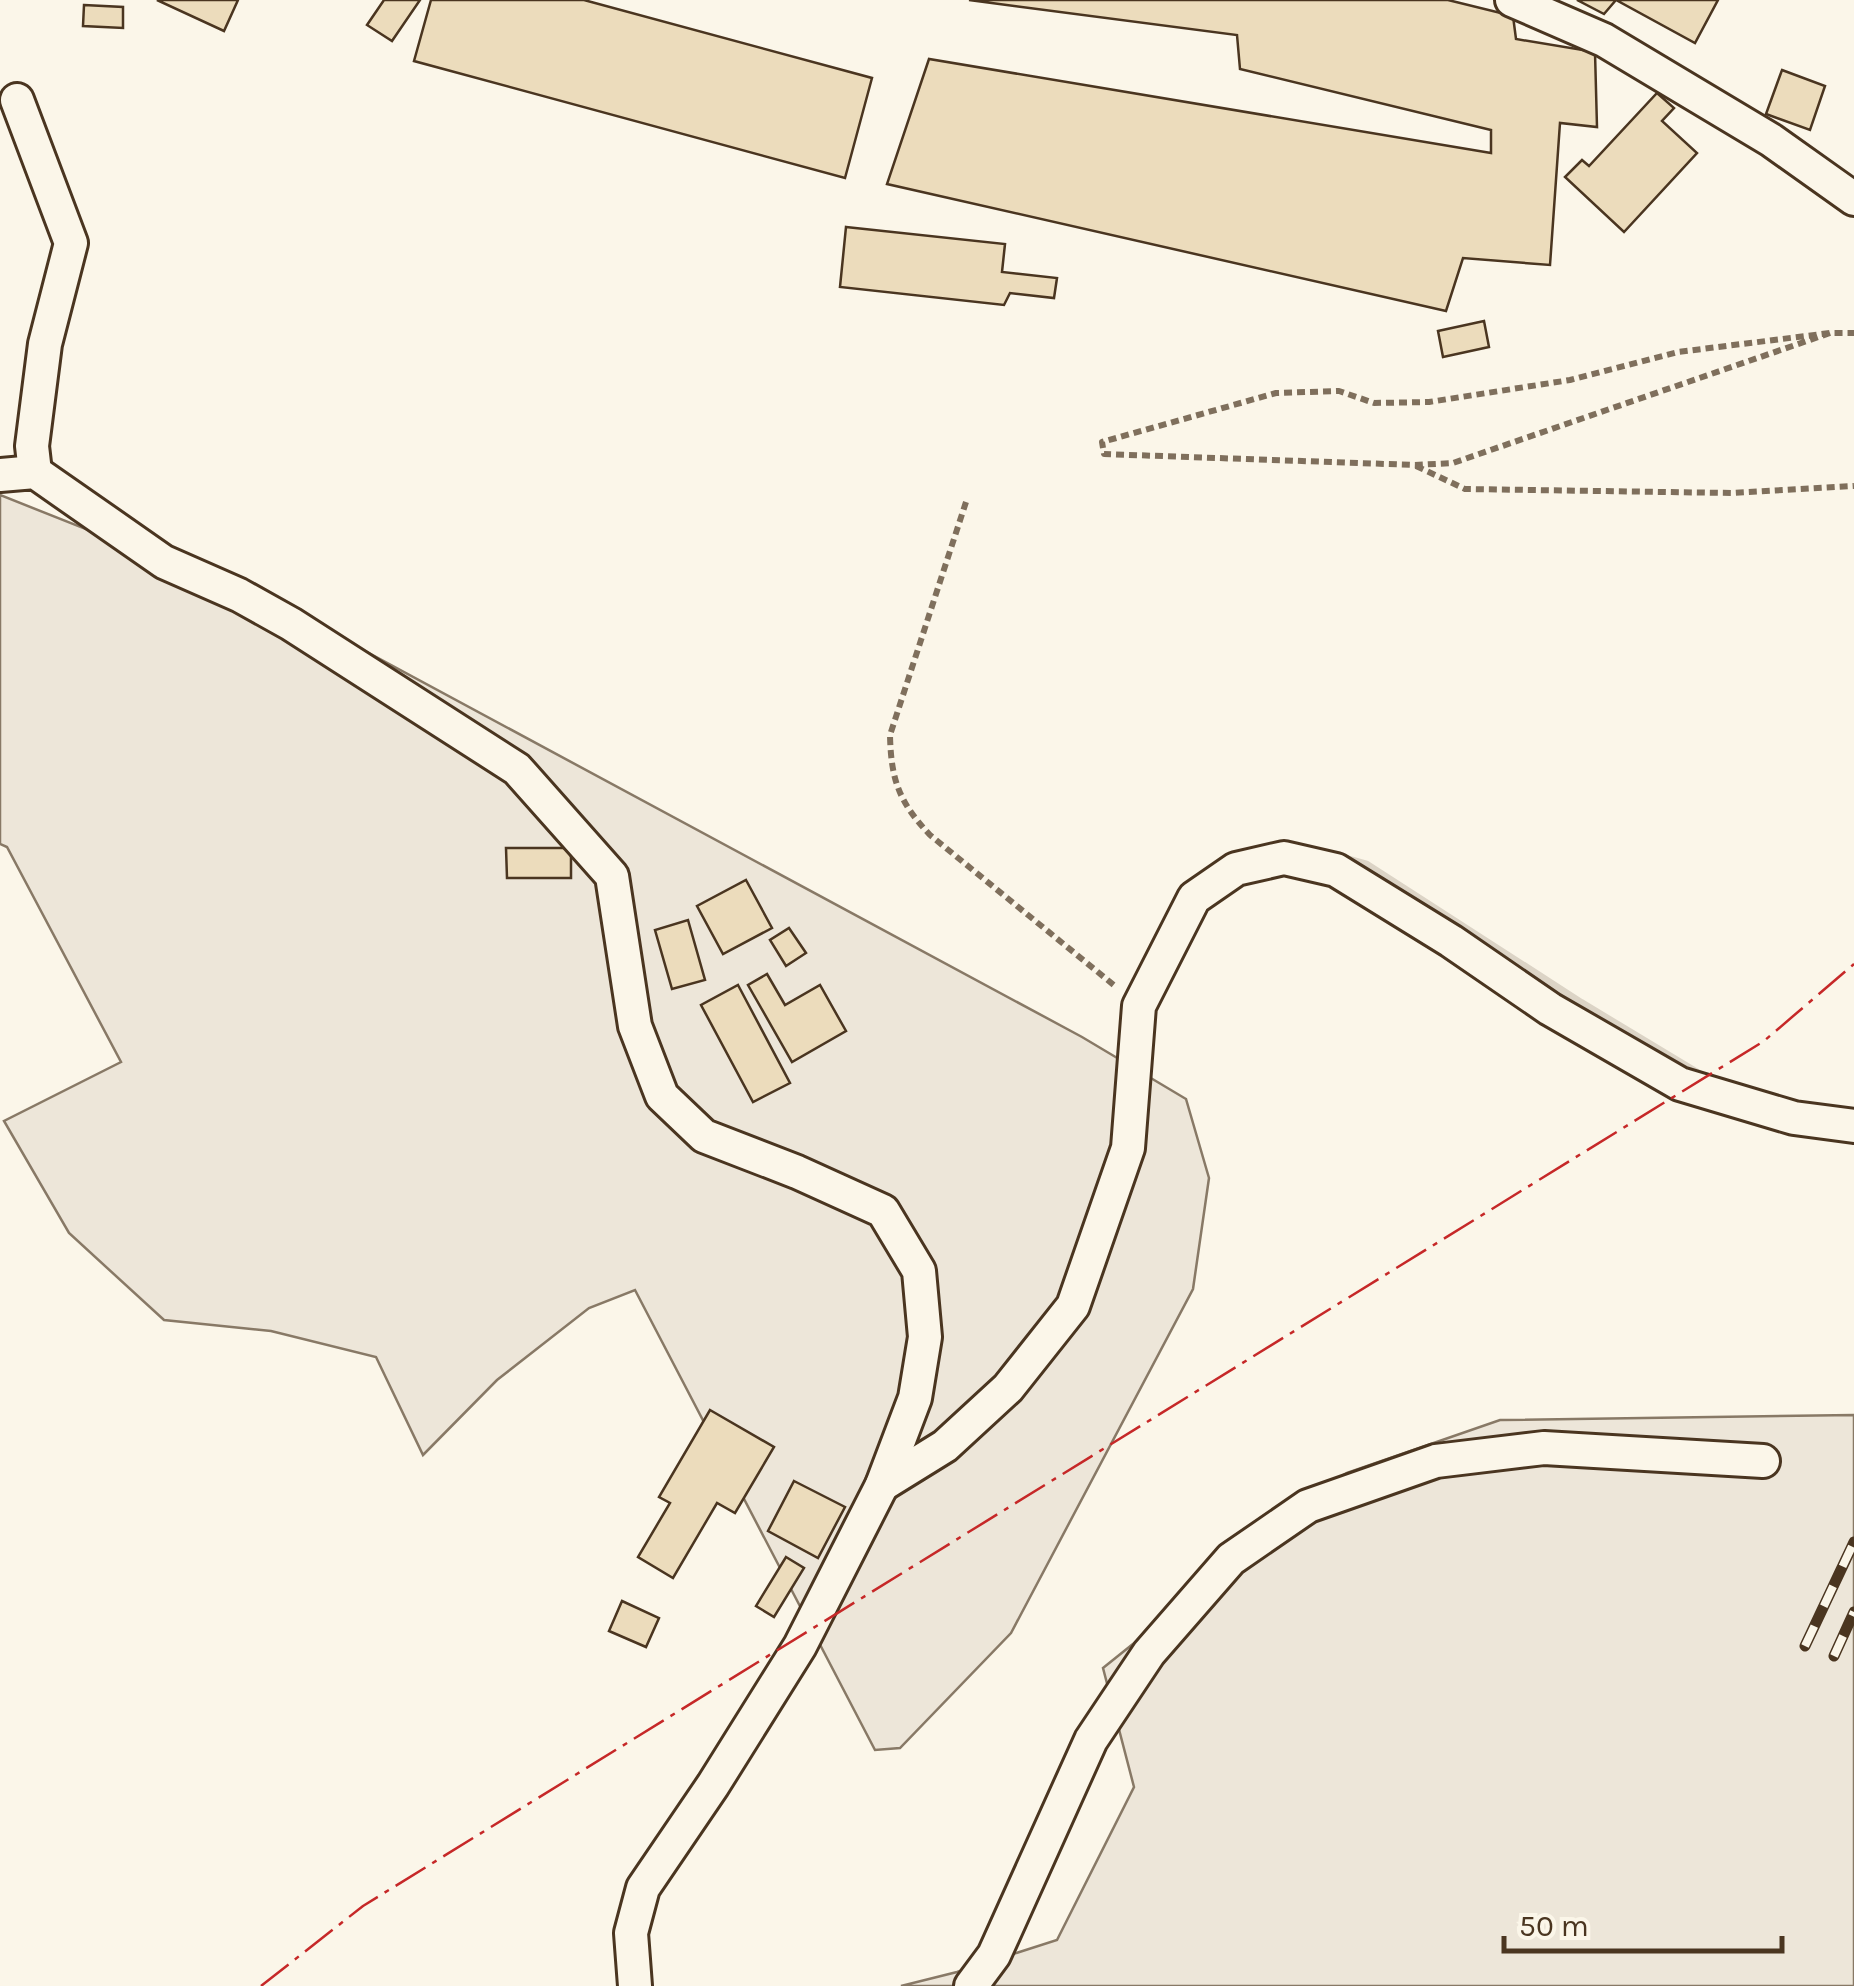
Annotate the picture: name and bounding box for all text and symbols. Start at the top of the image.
scale bar [1504,1891,1782,1953]
text: 50 m [1519,1908,1589,1944]

